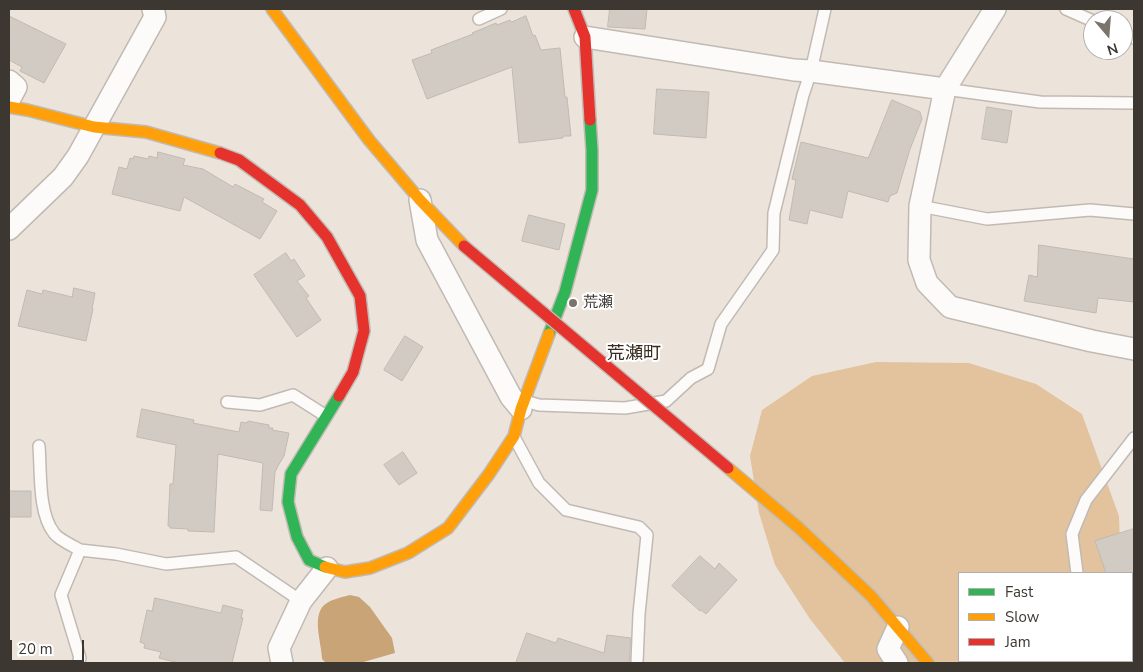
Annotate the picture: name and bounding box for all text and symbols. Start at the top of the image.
north arrow [1083,10,1133,60]
text: N [1105,38,1120,59]
place label: 荒瀬 [583,294,613,312]
marker: 荒瀬 [567,297,579,309]
district label: 荒瀬町 [607,344,661,366]
legend [958,572,1133,662]
text: Fast [1005,582,1033,602]
text: Slow [1005,607,1039,627]
scale bar [12,630,86,662]
text: Jam [1005,632,1031,652]
text: 20 m [18,639,53,659]

